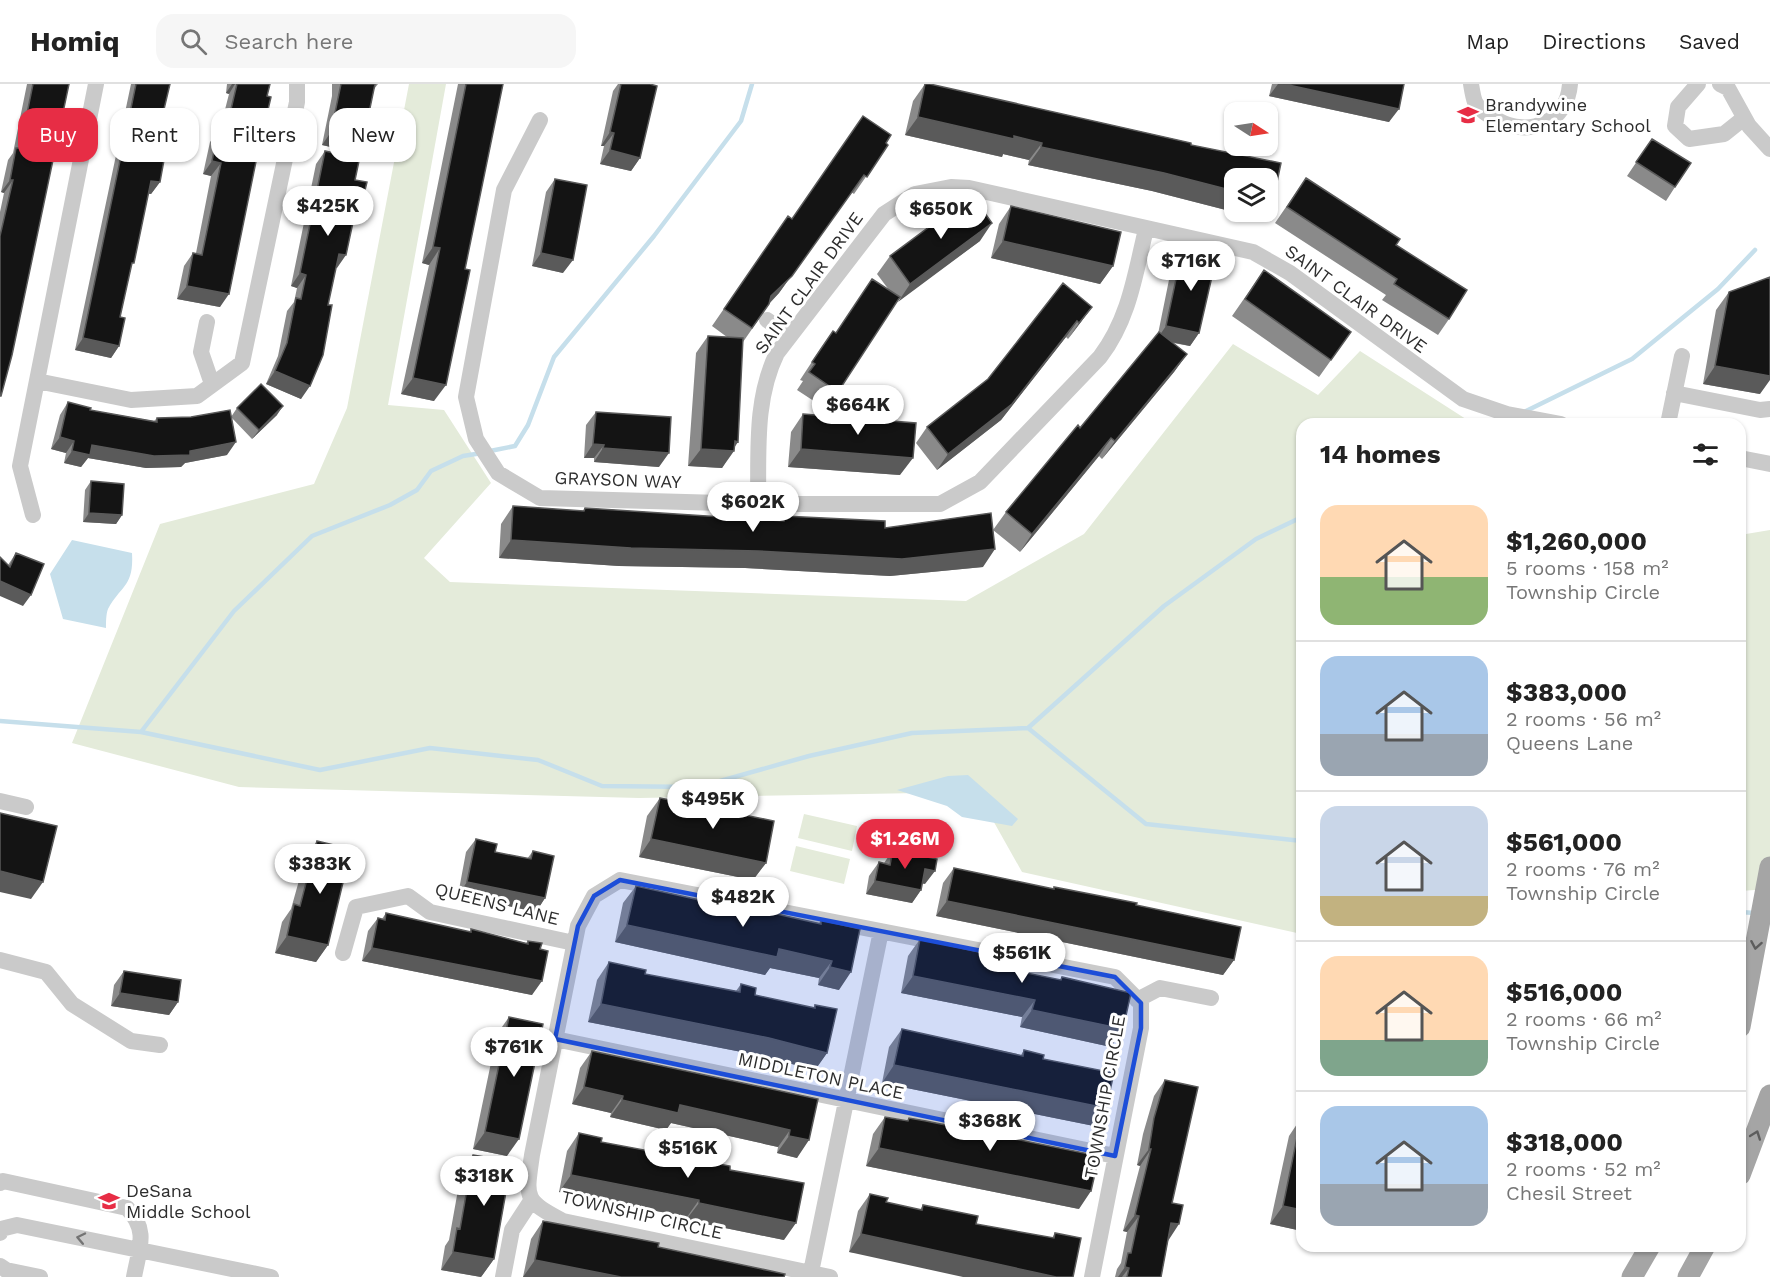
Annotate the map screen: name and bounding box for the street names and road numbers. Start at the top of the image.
street label: SAINT CLAIR DRIVE [750,208,867,358]
street label: SAINT CLAIR DRIVE [1281,240,1431,357]
street label: GRAYSON WAY [554,467,683,492]
street label: QUEENS LANE [433,878,561,929]
street label: TOWNSHIP CIRCLE [1080,1014,1129,1180]
street label: MIDDLETON PLACE [736,1048,906,1103]
street label: TOWNSHIP CIRCLE [559,1186,725,1243]

